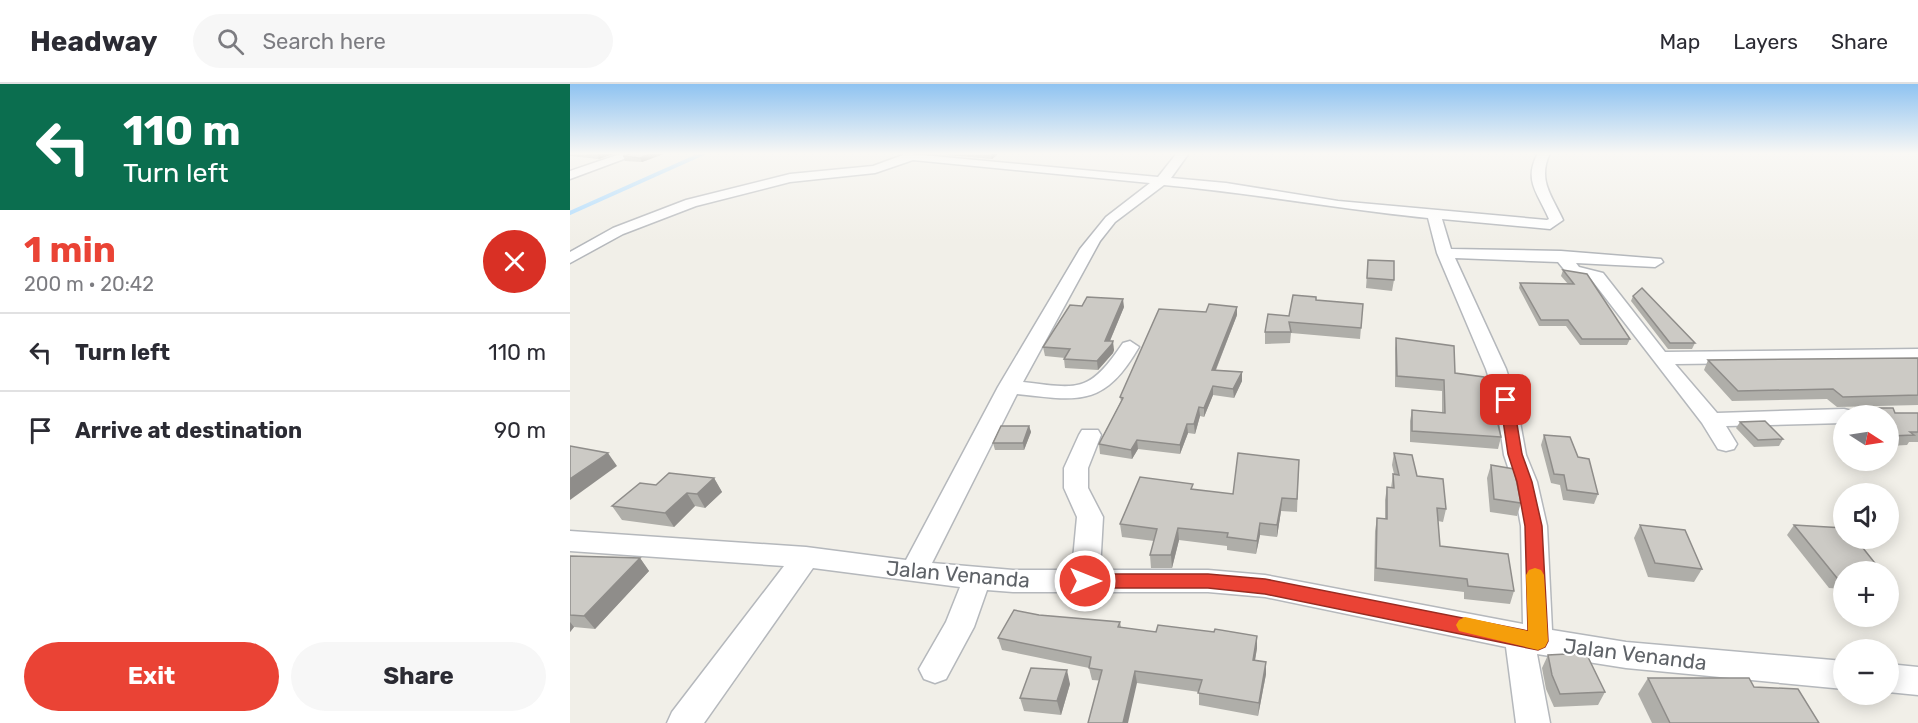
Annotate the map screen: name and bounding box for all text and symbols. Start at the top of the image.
search box [193,14,613,68]
text: Headway [30,25,157,58]
icon: search [214,25,247,58]
text: Search here [262,28,386,55]
text: Map [1659,29,1700,54]
text: Layers [1733,29,1798,54]
text: Share [1831,29,1888,54]
text: 110 m [123,106,241,156]
icon: left [24,108,102,186]
text: Turn left [123,157,228,189]
text: 1 min [24,228,116,271]
button: close [483,230,546,293]
text: 200 m · 20:42 [24,272,154,296]
icon: left [24,336,57,369]
text: Turn left [75,339,170,366]
text: 110 m [488,339,546,366]
pin [1480,374,1531,425]
icon: arrive [1489,383,1522,416]
north arrow [1833,405,1899,471]
map controls [1833,405,1899,705]
icon: arrive [24,414,57,447]
text: Arrive at destination [75,417,302,444]
text: 90 m [494,417,546,444]
button: sound [1833,483,1899,549]
position arrow [1053,549,1117,613]
street label: Jalan Venanda [885,555,1031,593]
button: + [1833,561,1899,627]
street label: Jalan Venanda [1562,633,1708,675]
button: − [1833,639,1899,705]
button: Exit [24,642,279,711]
button: Share [291,642,546,711]

